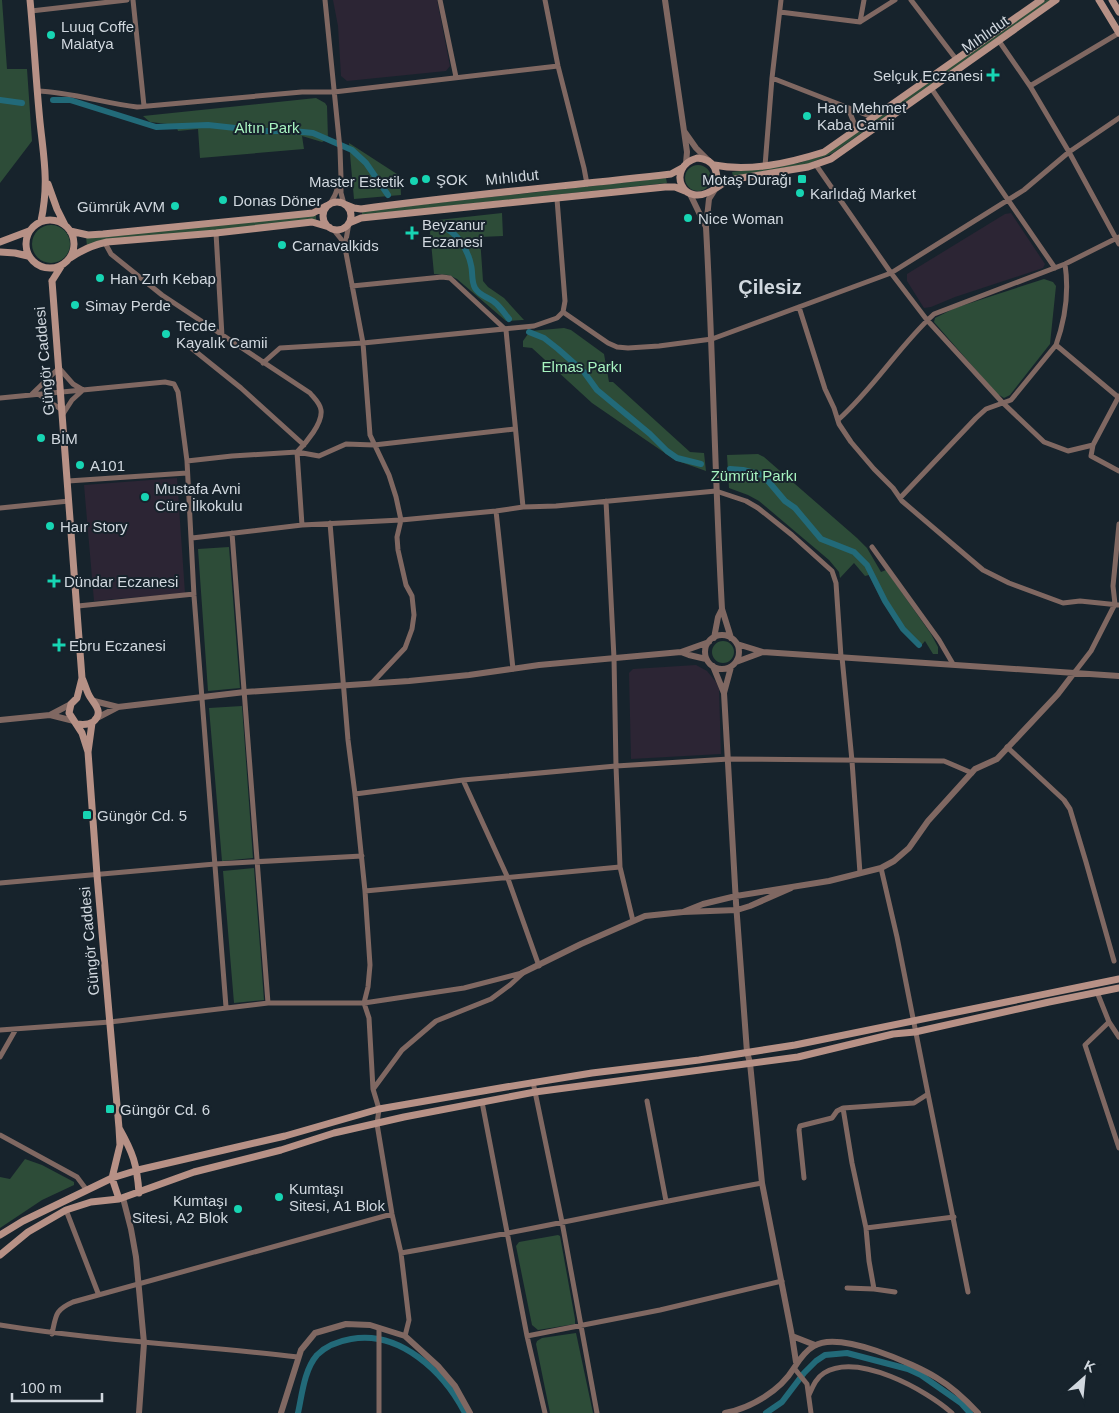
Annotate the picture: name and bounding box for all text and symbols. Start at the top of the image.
street label: Mıhlıdut [958,11,1012,56]
place label: Luuq Coffe Malatya [61,18,134,52]
marker: Luuq Coffe Malatya [45,29,57,41]
place label: Selçuk Eczanesi [873,67,983,84]
marker: Selçuk Eczanesi [987,69,999,81]
place label: Hacı Mehmet Kaba Camii [817,99,907,133]
marker: Hacı Mehmet Kaba Camii [801,110,813,122]
park label: Altın Park [234,119,300,136]
street label: Mıhlıdut [485,166,540,188]
place label: ŞOK [436,171,468,188]
place label: Motaş Durağı [702,171,792,188]
place label: Master Estetik [309,173,404,190]
marker: ŞOK [420,173,432,185]
marker: Motaş Durağı [796,173,808,185]
marker: Master Estetik [408,175,420,187]
place label: Karlıdağ Market [810,185,917,202]
marker: Karlıdağ Market [794,187,806,199]
place label: Donas Döner [233,192,321,209]
marker: Donas Döner [217,194,229,206]
place label: Gümrük AVM [77,198,165,215]
marker: Gümrük AVM [169,200,181,212]
place label: Nice Woman [698,210,784,227]
marker: Nice Woman [682,212,694,224]
place label: Beyzanur Eczanesi [422,216,485,250]
marker: Beyzanur Eczanesi [406,227,418,239]
place label: Carnavalkids [292,237,379,254]
marker: Carnavalkids [276,239,288,251]
place label: Han Zırh Kebap [110,270,216,287]
marker: Han Zırh Kebap [94,272,106,284]
district label: Çilesiz [738,276,802,298]
place label: Simay Perde [85,297,171,314]
marker: Simay Perde [69,299,81,311]
street label: Güngör Caddesi [31,306,57,416]
place label: Tecde Kayalık Camii [176,317,268,351]
marker: Tecde Kayalık Camii [160,328,172,340]
park label: Elmas Parkı [542,358,622,375]
place label: BİM [51,430,78,447]
marker: BİM [35,432,47,444]
place label: A101 [90,457,125,474]
marker: A101 [74,459,86,471]
park label: Zümrüt Parkı [711,467,797,484]
place label: Mustafa Avni Cüre İlkokulu [155,480,243,514]
marker: Mustafa Avni Cüre İlkokulu [139,491,151,503]
place label: Haır Story [60,518,128,535]
marker: Haır Story [44,520,56,532]
place label: Dündar Eczanesi [64,573,178,590]
marker: Dündar Eczanesi [48,575,60,587]
place label: Ebru Eczanesi [69,637,166,654]
marker: Ebru Eczanesi [53,639,65,651]
place label: Güngör Cd. 5 [97,807,187,824]
marker: Güngör Cd. 5 [81,809,93,821]
street label: Güngör Caddesi [76,886,102,996]
place label: Güngör Cd. 6 [120,1101,210,1118]
marker: Güngör Cd. 6 [104,1103,116,1115]
place label: Kumtaşı Sitesi, A1 Blok [289,1180,385,1214]
marker: Kumtaşı Sitesi, A1 Blok [273,1191,285,1203]
place label: Kumtaşı Sitesi, A2 Blok [132,1192,228,1226]
marker: Kumtaşı Sitesi, A2 Blok [232,1203,244,1215]
north arrow [1059,1353,1109,1403]
text: K [1082,1357,1098,1376]
scale bar [12,1370,102,1402]
text: 100 m [20,1379,62,1396]

